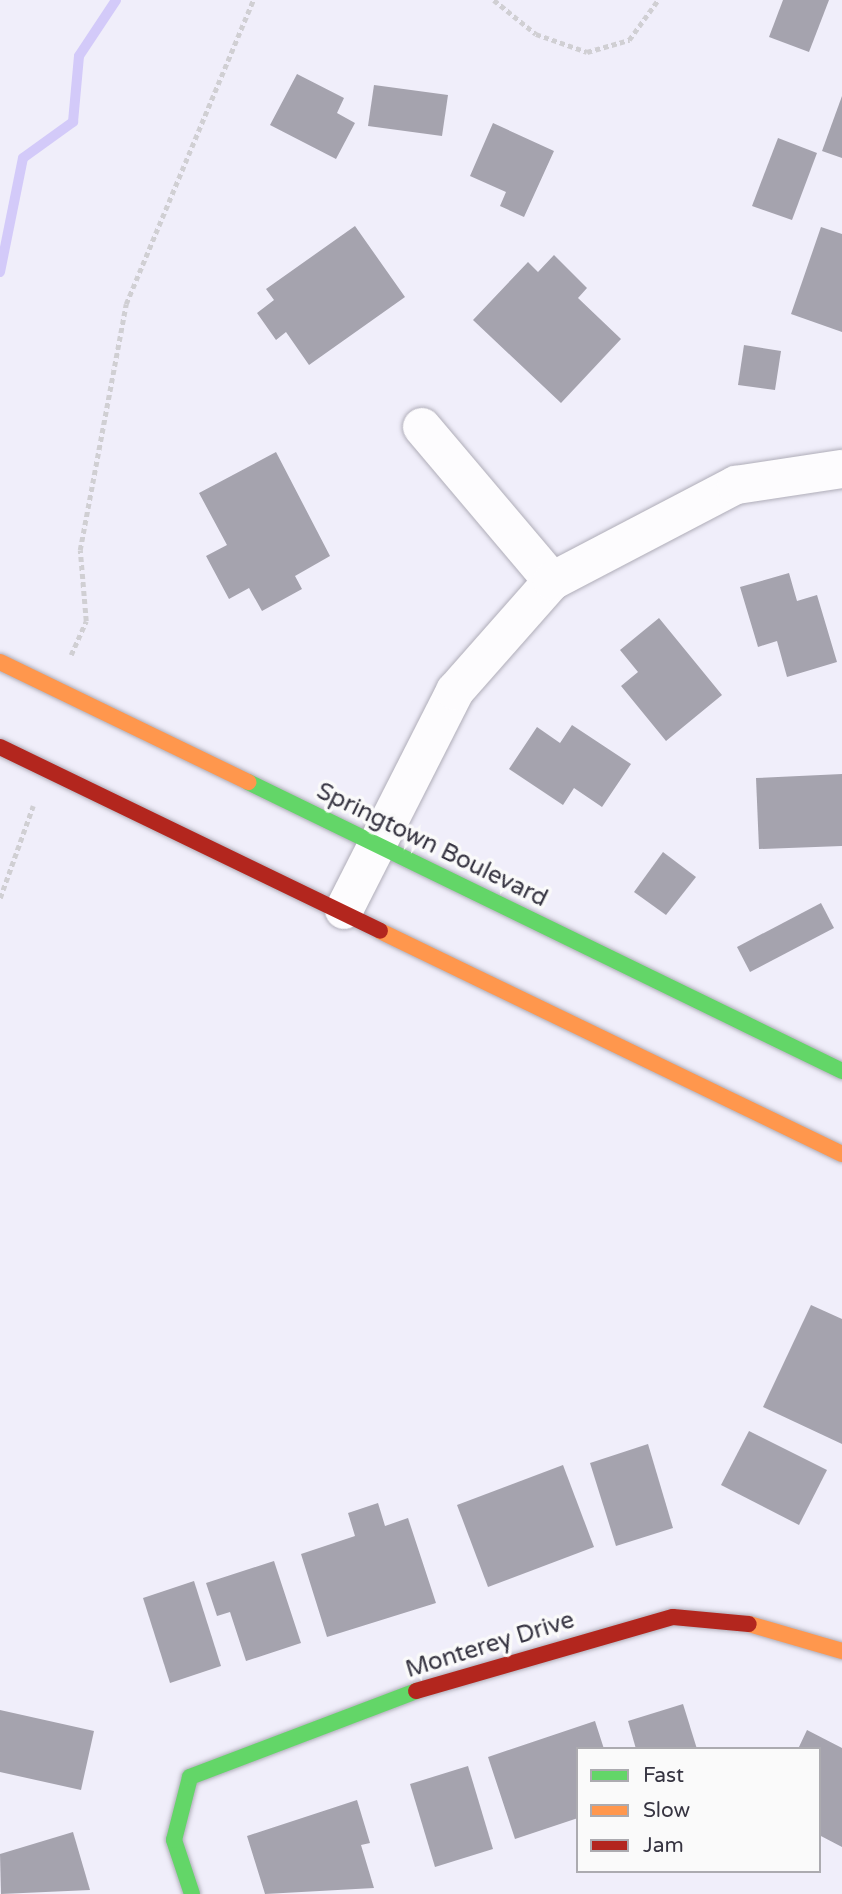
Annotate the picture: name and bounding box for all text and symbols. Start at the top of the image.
street label: Springtown Boulevard [312,777,552,913]
street label: Monterey Drive [402,1606,578,1684]
legend [576,1747,821,1873]
text: Fast [643,1763,684,1788]
text: Slow [643,1798,690,1823]
text: Jam [643,1833,684,1858]

